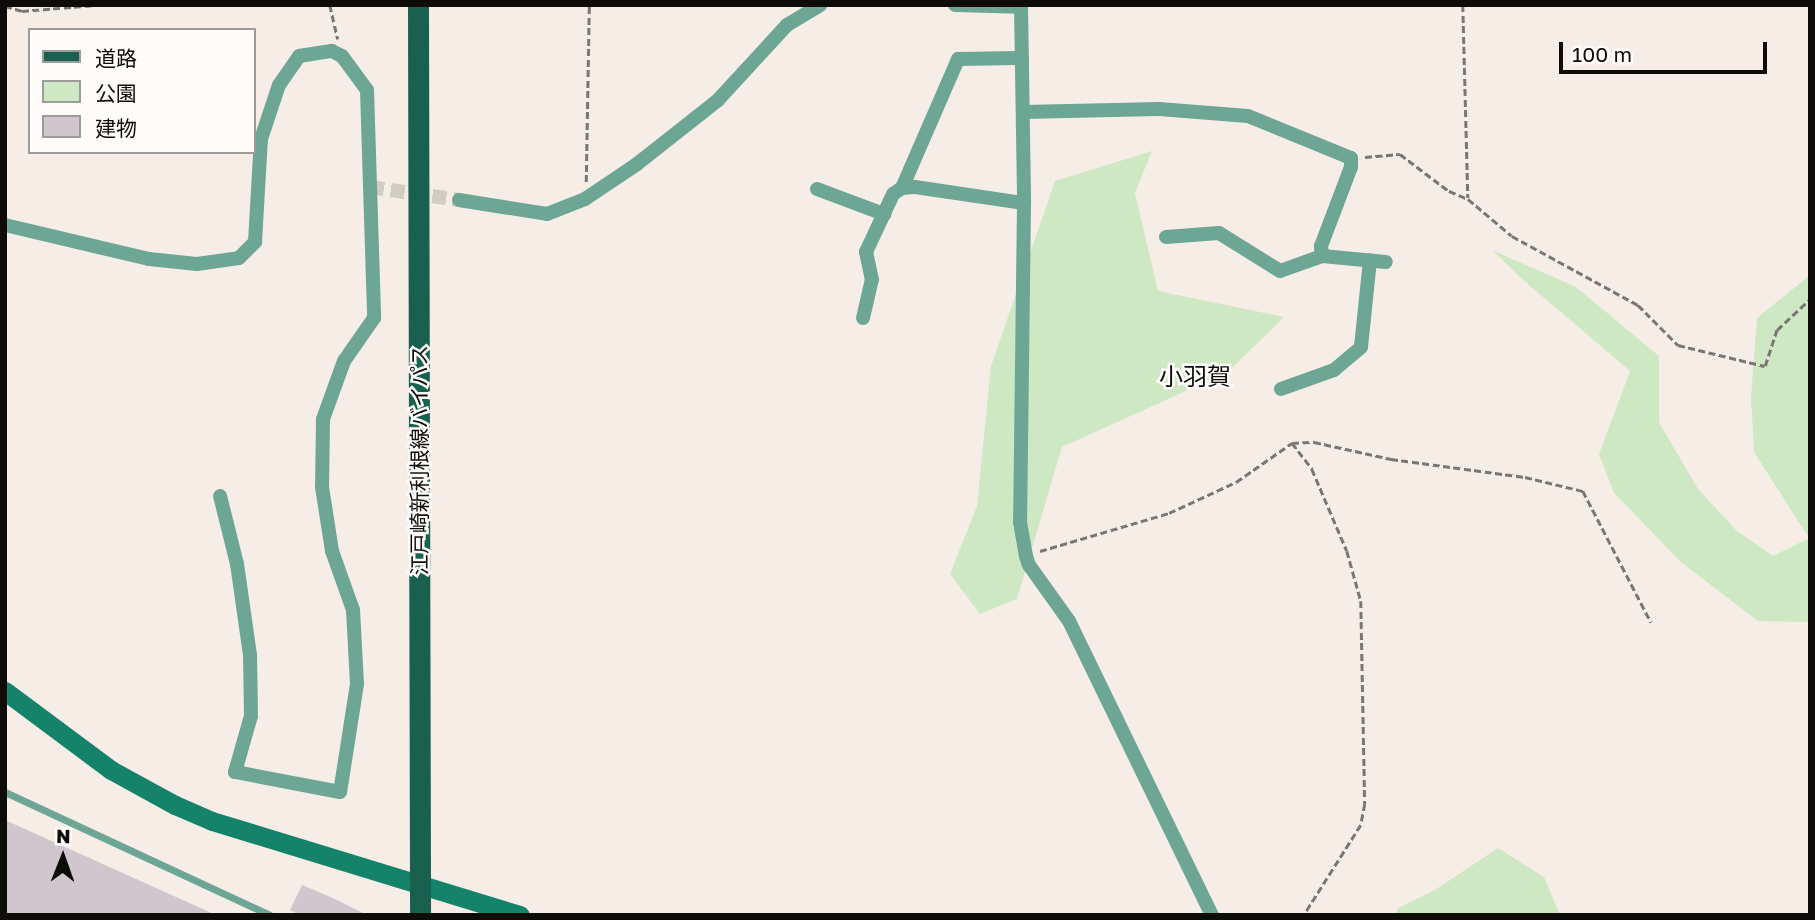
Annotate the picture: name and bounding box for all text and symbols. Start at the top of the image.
legend [28,28,256,154]
scale bar [1563,28,1771,72]
text: 100 m [1572,41,1632,67]
text: 道路 [95,45,137,71]
text: 公園 [95,80,137,106]
text: 建物 [95,115,137,141]
street label: 江戸崎新利根線バイパス [406,345,432,575]
district label: 小羽賀 [1159,362,1231,390]
north arrow [28,822,98,892]
text: N [56,824,71,847]

